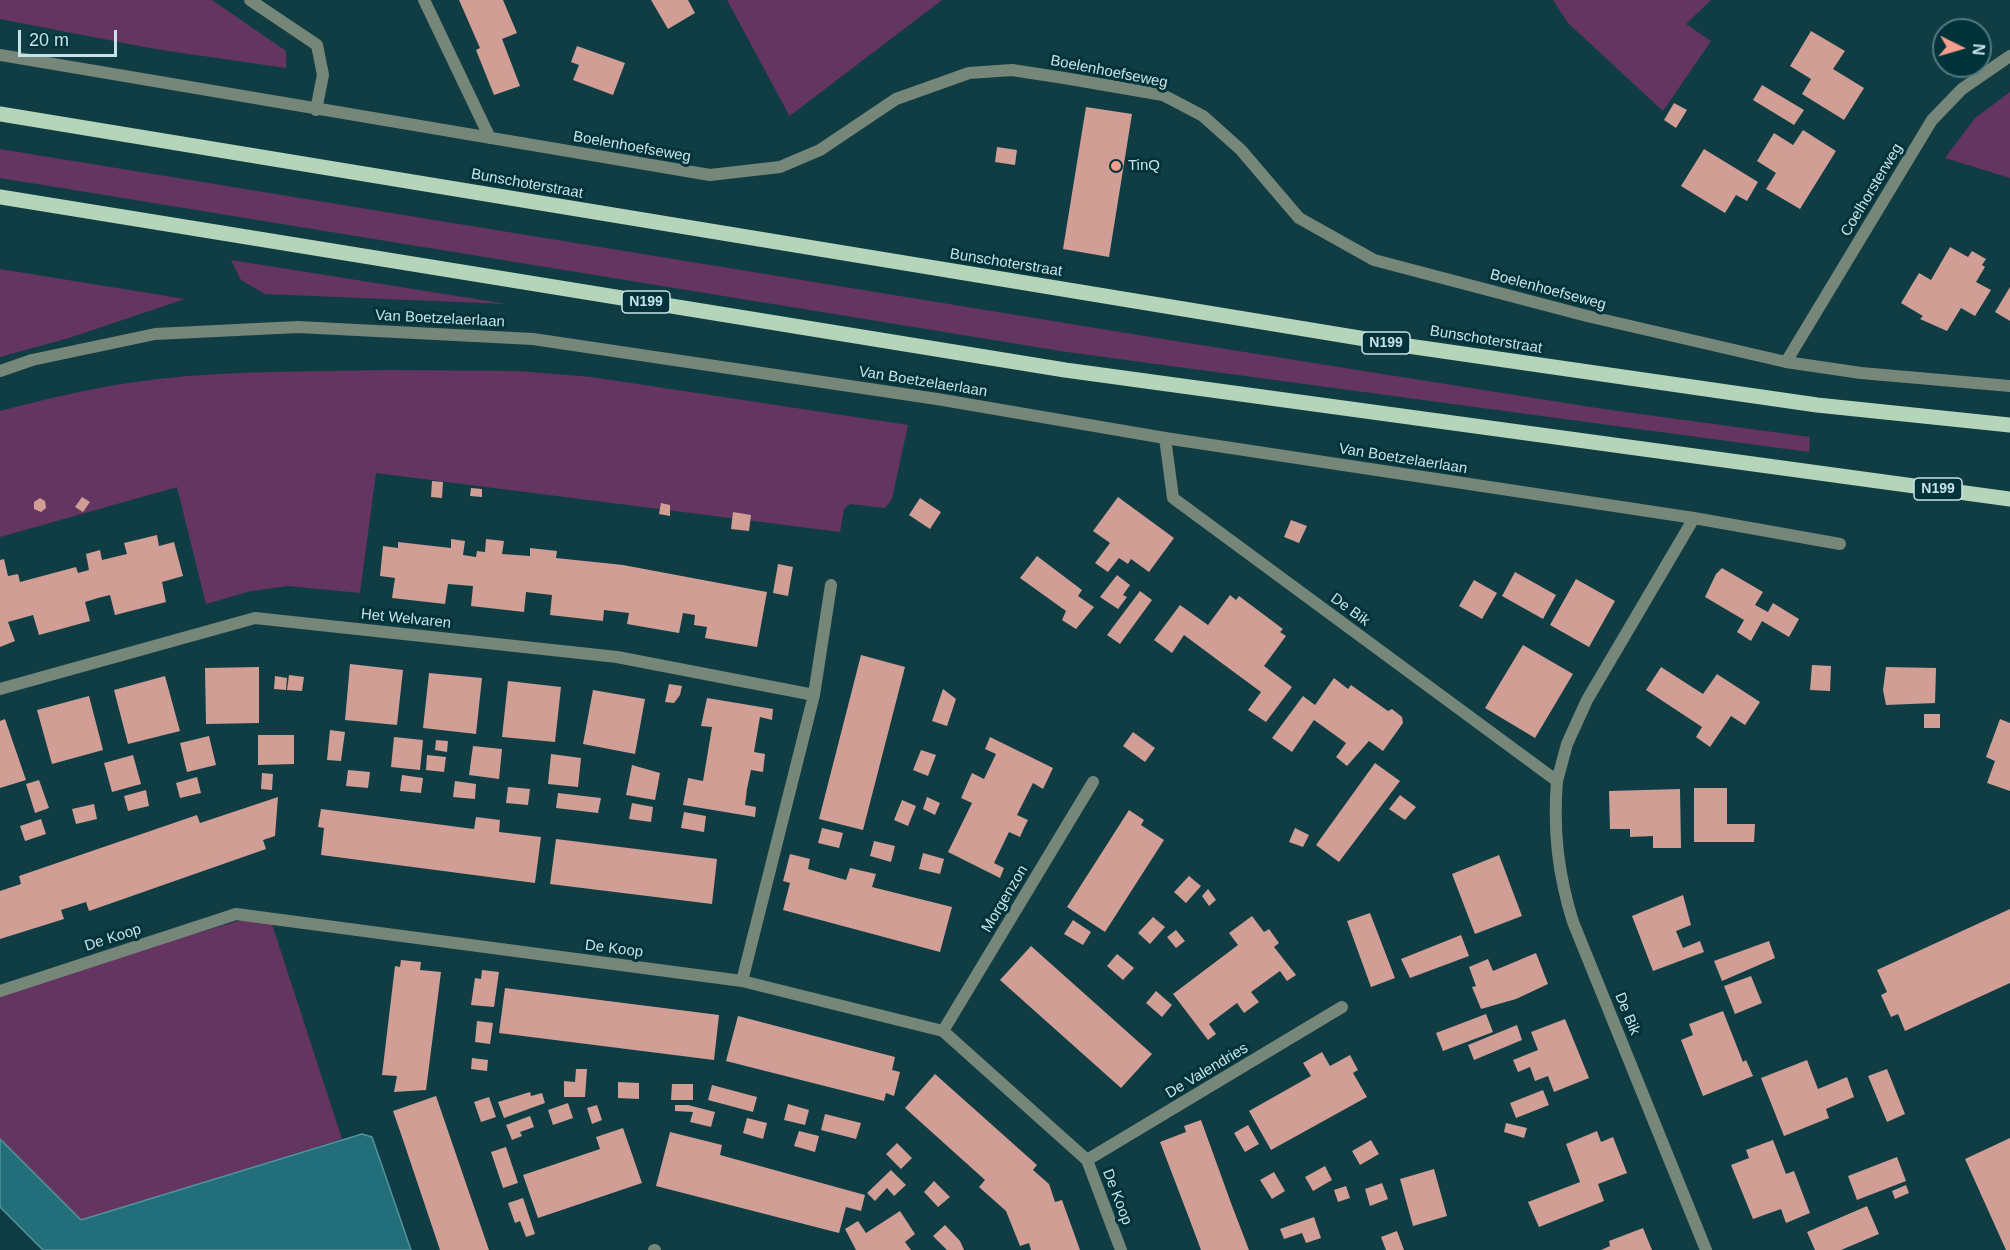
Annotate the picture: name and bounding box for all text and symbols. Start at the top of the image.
scale bar [21,18,120,56]
north arrow [1932,18,1992,78]
text: 20 m [29,30,69,50]
text: N [1969,43,1987,56]
street label: Boelenhoefseweg [1049,52,1169,92]
street label: Boelenhoefseweg [572,128,692,166]
street label: Coelhorsterweg [1837,140,1907,240]
place label: TinQ [1128,157,1160,175]
marker: TinQ [1109,159,1123,173]
street label: Bunschoterstraat [470,165,584,203]
street label: Bunschoterstraat [949,245,1063,281]
street label: Boelenhoefseweg [1488,266,1608,314]
road number: N199 [622,291,670,313]
street label: Van Boetzelaerlaan [375,307,505,331]
street label: Bunschoterstraat [1429,322,1543,358]
road number: N199 [1362,332,1410,354]
street label: Van Boetzelaerlaan [857,363,989,401]
street label: Van Boetzelaerlaan [1337,440,1469,478]
road number: N199 [1914,478,1962,500]
street label: De Bik [1327,590,1373,630]
street label: Het Welvaren [360,605,452,633]
street label: Morgenzon [978,862,1032,936]
street label: De Koop [82,920,144,956]
street label: De Koop [584,937,644,961]
street label: De Bik [1610,990,1644,1038]
street label: De Valendries [1162,1039,1252,1103]
street label: De Koop [1098,1167,1136,1227]

